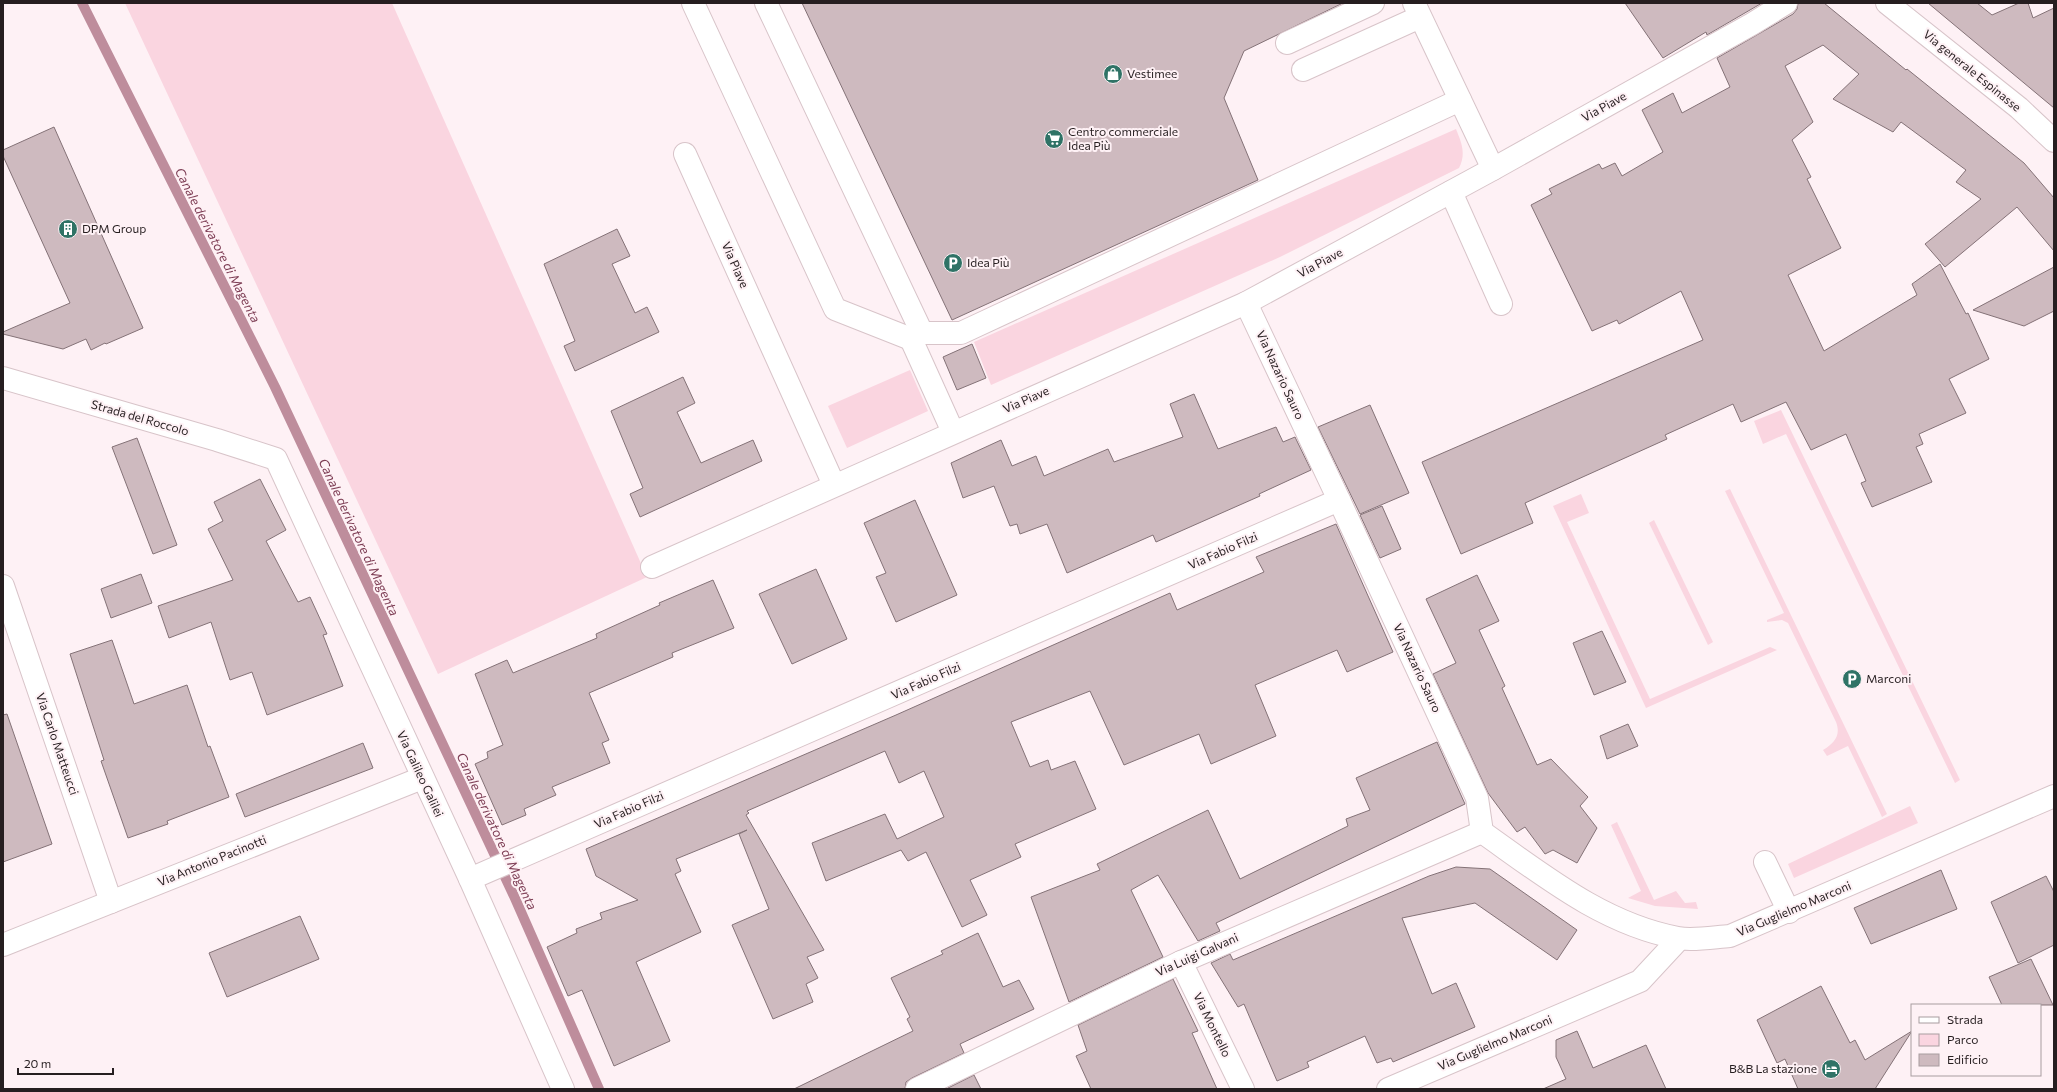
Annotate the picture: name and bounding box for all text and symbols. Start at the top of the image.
street label: Via generale Espinasse [1921,27,2024,114]
shop icon: Vestimee [1102,63,1124,85]
place label: Vestimee [1127,66,1177,80]
street label: Via Piave [1579,88,1628,124]
place label: Centro commerciale Idea Più [1068,124,1178,152]
supermarket icon: Centro commerciale Idea Più [1043,128,1065,150]
water label: Canale derivatore di Magenta [172,165,264,325]
building icon: DPM Group [57,218,79,240]
place label: DPM Group [82,221,146,235]
street label: Via Piave [720,239,752,290]
street label: Via Piave [1295,244,1344,280]
parking icon: Idea Più [942,252,964,274]
place label: Idea Più [967,255,1010,269]
street label: Via Nazario Sauro [1254,328,1308,421]
street label: Via Piave [1000,383,1051,415]
street label: Strada del Roccolo [90,396,191,438]
water label: Canale derivatore di Magenta [315,456,403,618]
street label: Via Fabio Filzi [1186,529,1259,572]
street label: Via Nazario Sauro [1391,621,1445,714]
street label: Via Fabio Filzi [889,659,962,702]
parking icon: Marconi [1841,668,1863,690]
place label: Marconi [1866,671,1911,685]
street label: Via Carlo Matteucci [34,691,82,797]
street label: Via Galileo Galilei [395,728,447,819]
water label: Canale derivatore di Magenta [453,750,541,912]
street label: Via Fabio Filzi [592,788,665,831]
street label: Via Antonio Pacinotti [155,832,268,888]
street label: Via Guglielmo Marconi [1734,878,1853,938]
street label: Via Luigi Galvani [1153,930,1240,979]
street label: Via Montello [1191,990,1234,1059]
legend [1911,1004,2041,1076]
street label: Via Guglielmo Marconi [1435,1012,1554,1072]
text: Strada [1947,1012,1983,1026]
text: Parco [1947,1032,1979,1046]
scale bar [18,1050,113,1076]
text: Edificio [1947,1052,1988,1066]
text: 20 m [24,1056,51,1070]
hotel icon: B&B La stazione [1820,1058,1842,1080]
place label: B&B La stazione [1729,1061,1817,1075]

